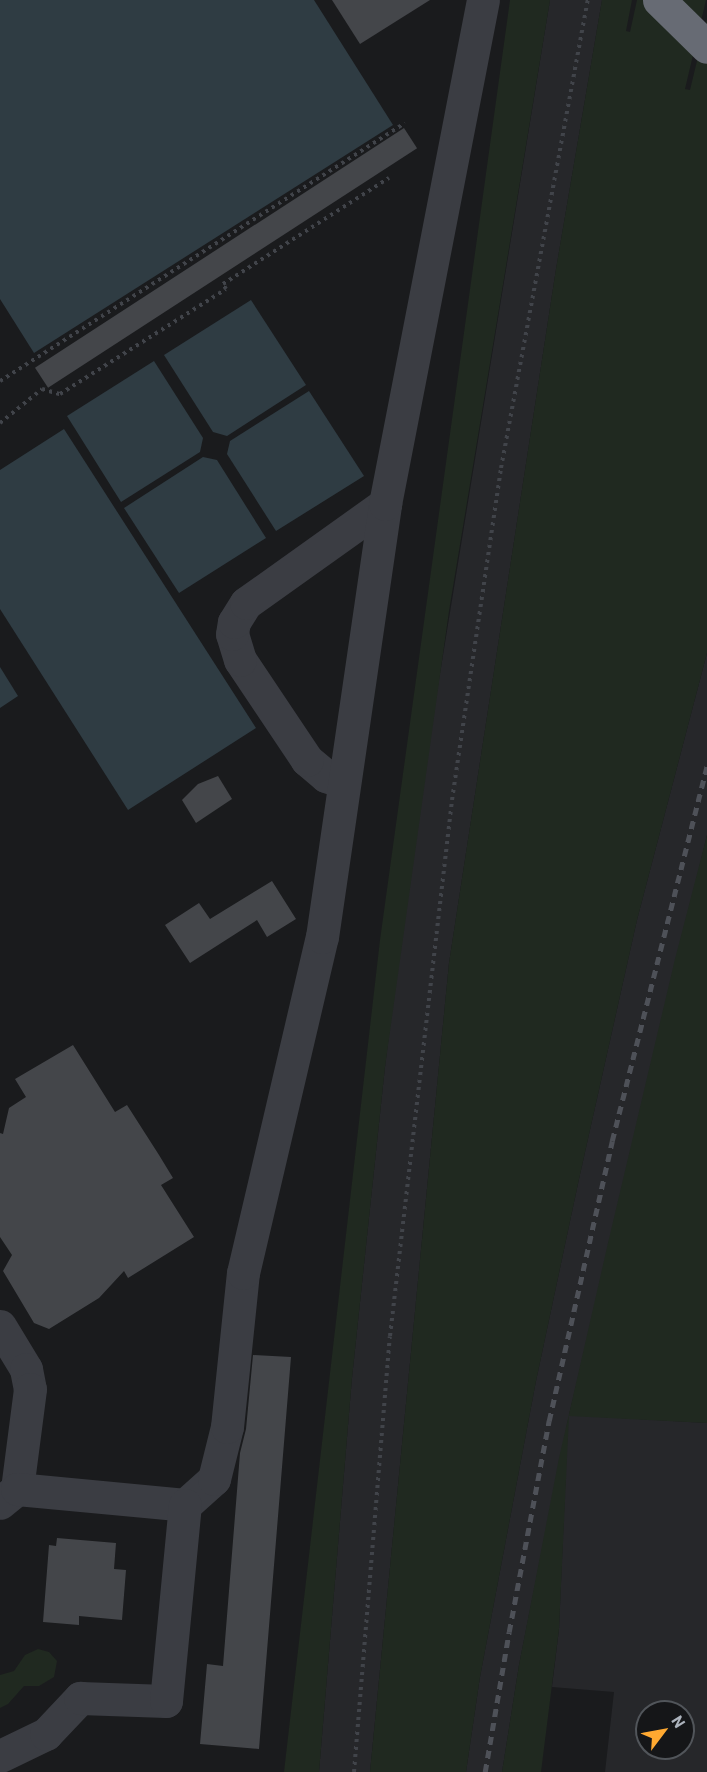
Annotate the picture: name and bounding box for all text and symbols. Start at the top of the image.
north arrow [635,1700,695,1760]
text: N [668,1712,690,1731]

